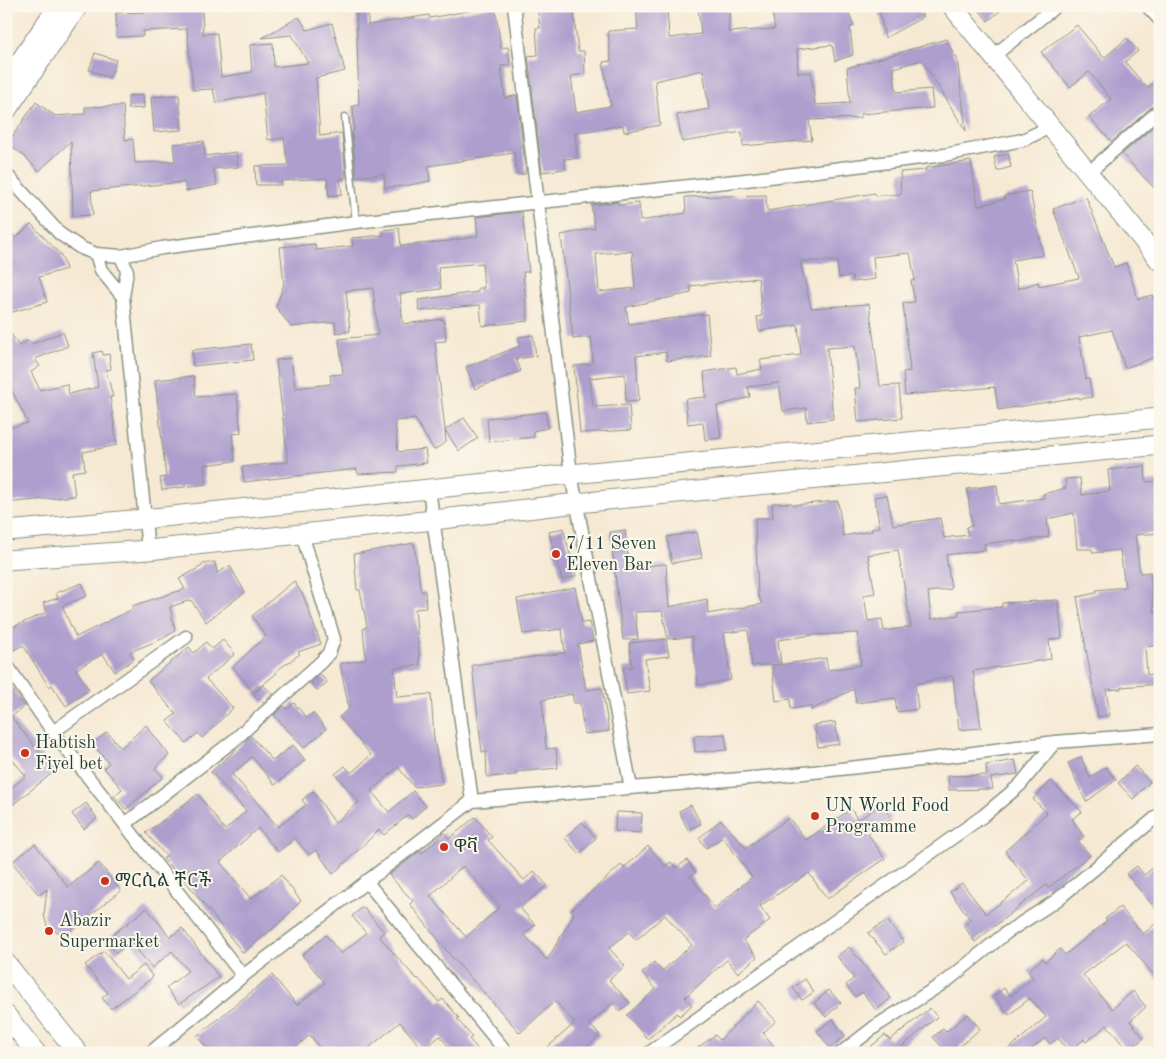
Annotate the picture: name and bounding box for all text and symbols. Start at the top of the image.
place label: 7/11 Seven Eleven Bar [566,535,657,574]
marker: 7/11 Seven Eleven Bar [550,548,562,560]
place label: Habtish Fiyel bet [35,734,103,773]
marker: Habtish Fiyel bet [19,747,31,759]
place label: UN World Food Programme [825,797,949,836]
marker: UN World Food Programme [809,810,821,822]
place label: ዋቫ [454,837,478,856]
marker: ዋቫ [438,841,450,853]
place label: ማርሲል ቸርች [115,870,211,890]
marker: ማርሲል ቸርች [99,875,111,887]
place label: Abazir Supermarket [59,912,159,951]
marker: Abazir Supermarket [43,925,55,937]

